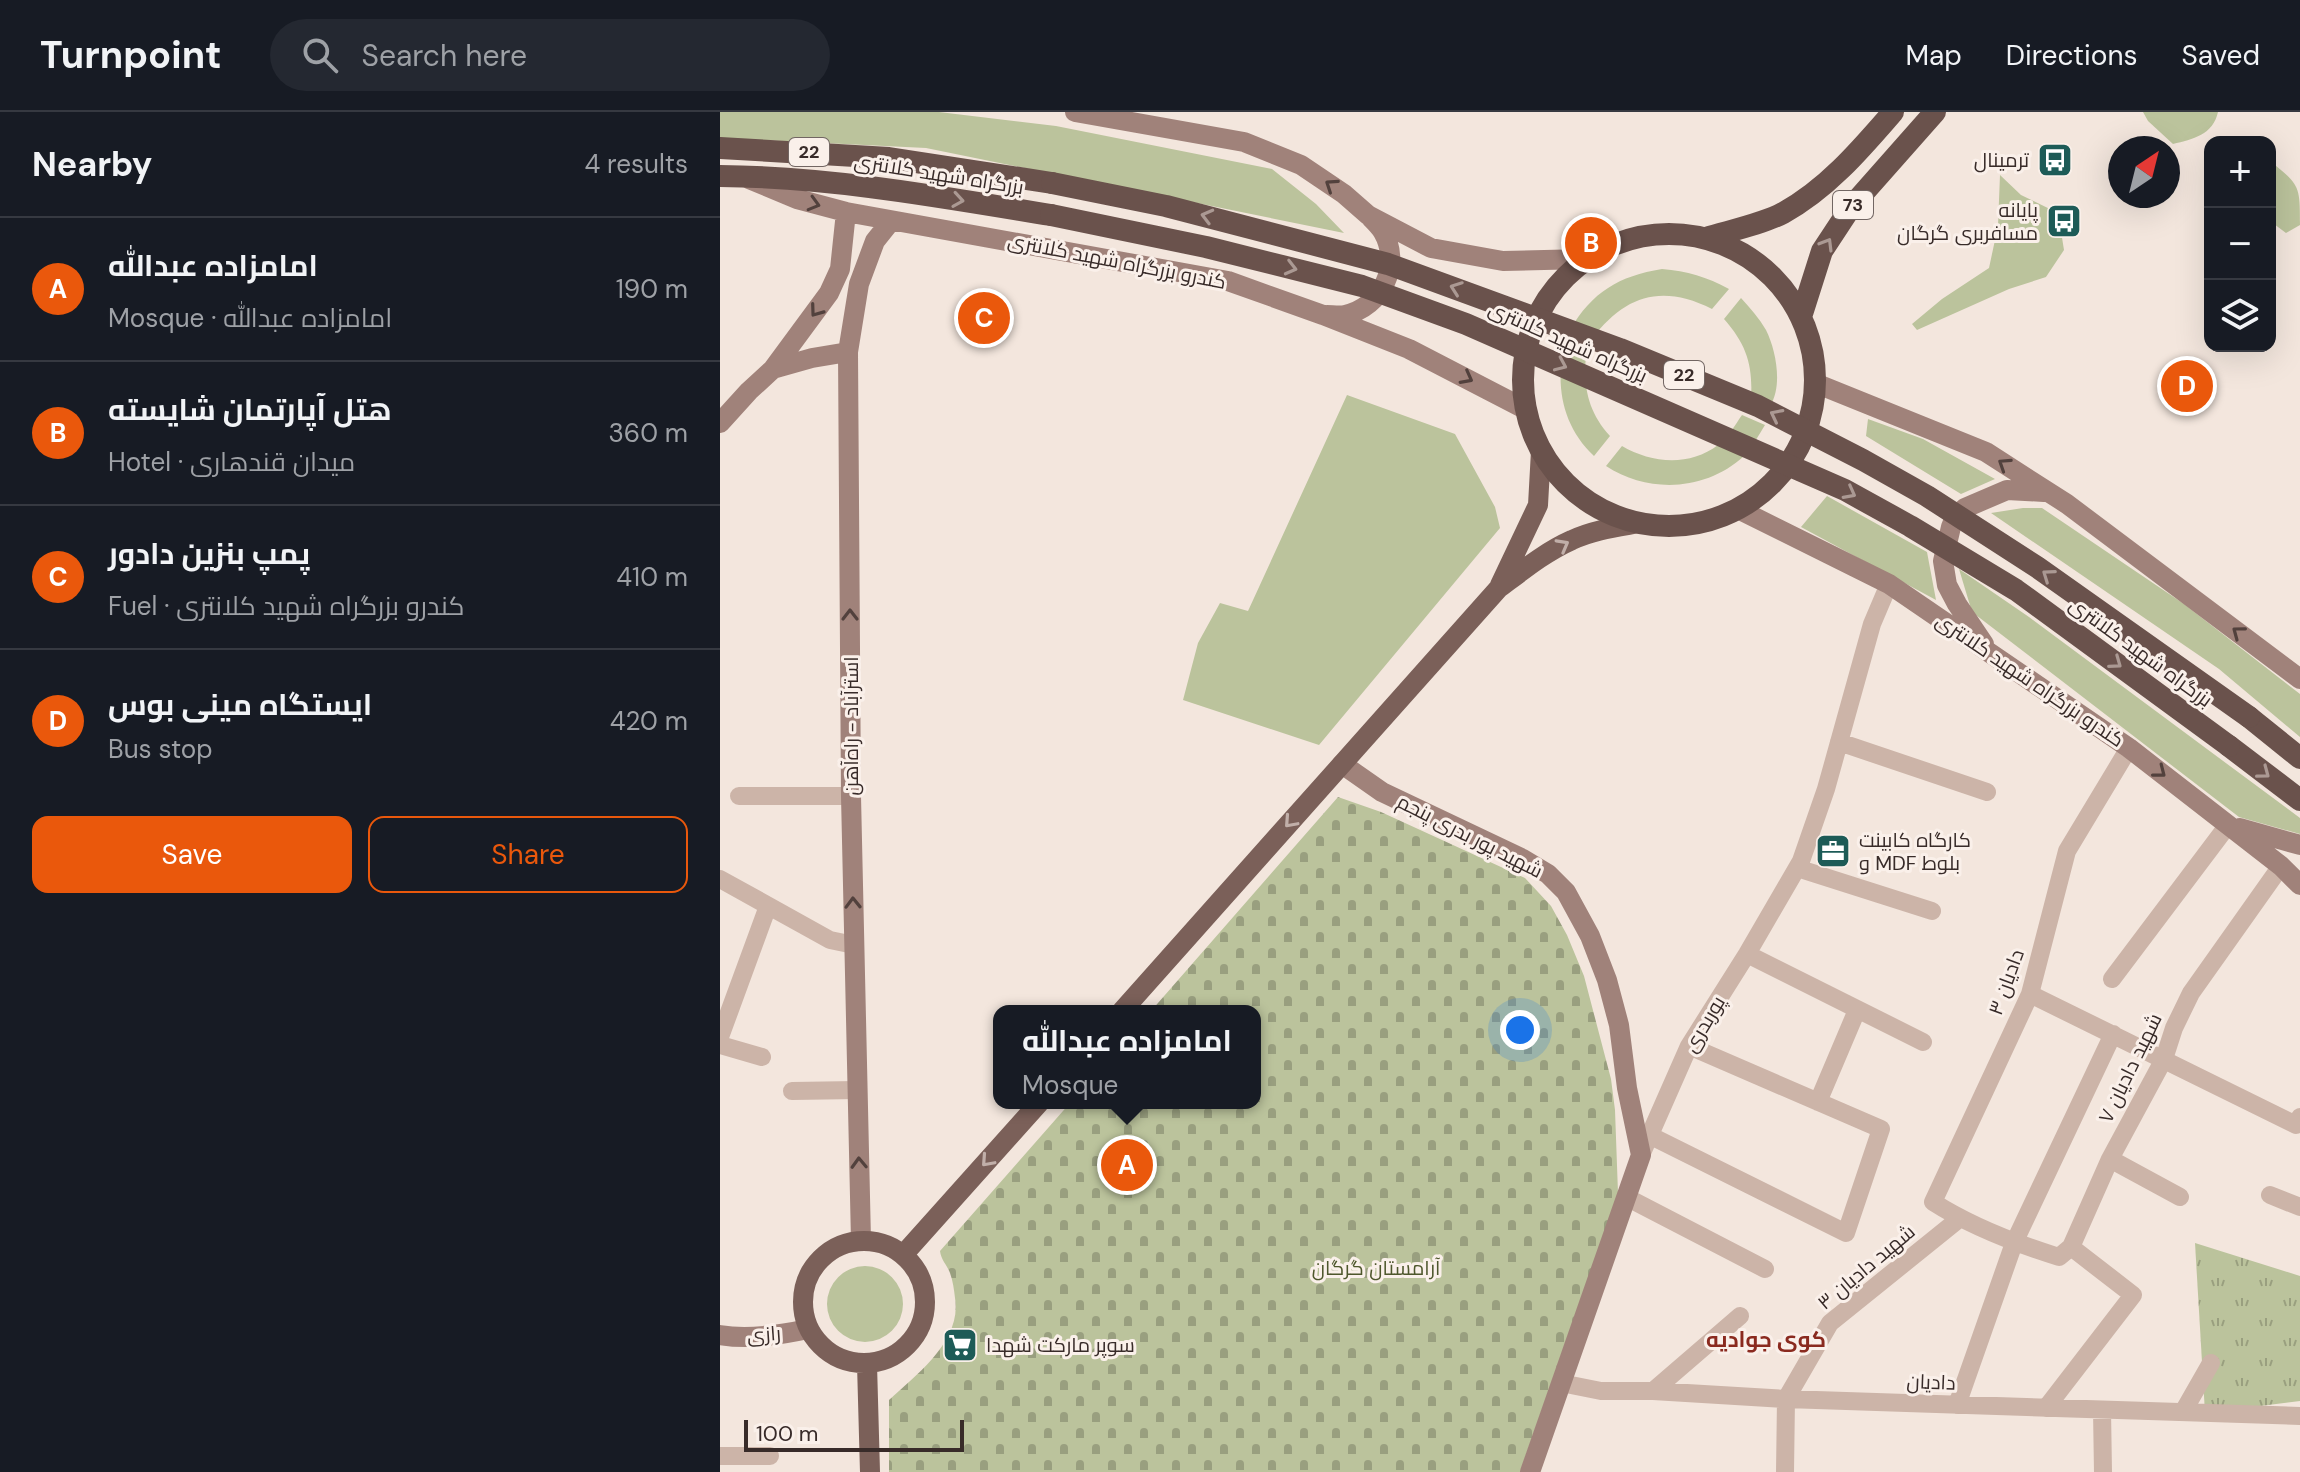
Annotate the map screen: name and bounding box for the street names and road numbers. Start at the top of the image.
road number: 22 [789,138,829,166]
street label: بزرگراه شهید کلانتری [852,148,1026,200]
road number: 73 [1833,191,1873,219]
street label: کندرو بزرگراه شهید کلانتری [1006,227,1228,295]
street label: بزرگراه شهید کلانتری [1485,295,1651,389]
road number: 22 [1664,361,1704,389]
street label: بزرگراه شهید کلانتری [2064,591,2218,713]
street label: کندرو بزرگراه شهید کلانتری [1931,607,2129,753]
street label: استرآباد - راه‌آهن [838,656,864,796]
street label: شهید پور بدری پنجم [1392,788,1547,885]
street label: دادیان ۳ [1982,946,2030,1018]
street label: پوربدری [1677,990,1731,1057]
street label: شهید دادیان ۷ [2092,1009,2168,1127]
street label: ۳ شهید دادیان [1812,1219,1920,1315]
street label: رازی [746,1320,782,1348]
street label: دادیان [1906,1368,1956,1396]

